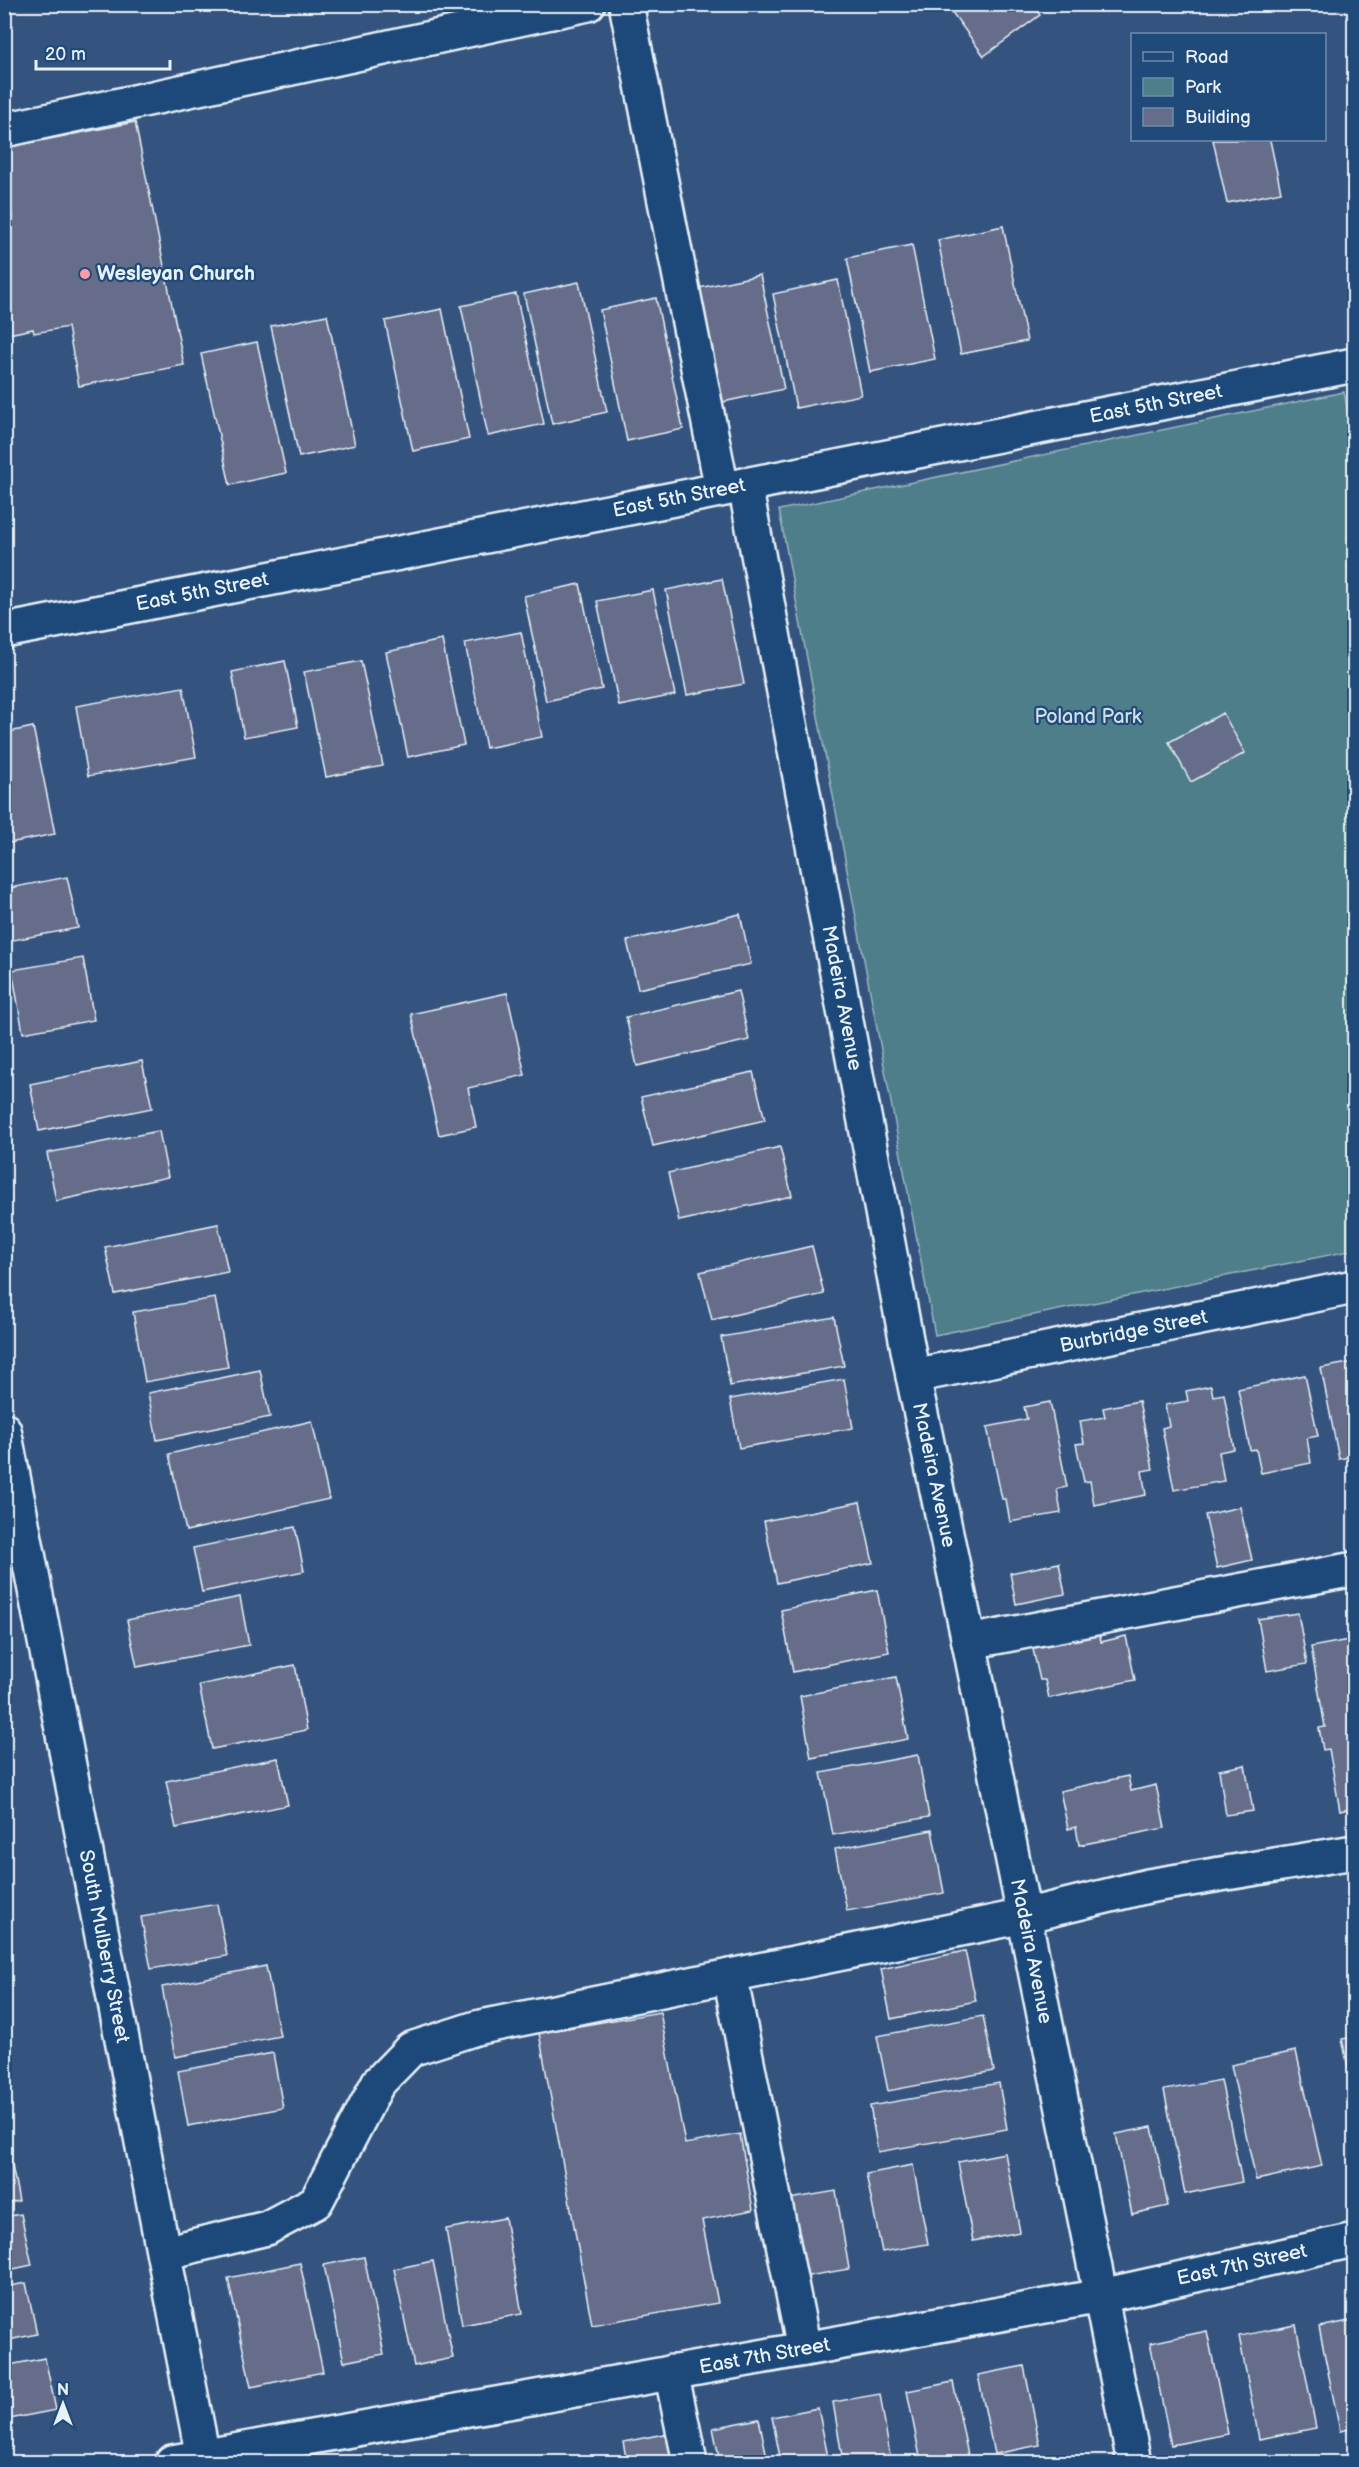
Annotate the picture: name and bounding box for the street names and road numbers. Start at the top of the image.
street label: East 5th Street [1087,379,1224,429]
street label: East 5th Street [611,473,747,523]
street label: East 5th Street [134,567,271,617]
street label: Madeira Avenue [816,923,867,1073]
street label: Burbridge Street [1058,1305,1210,1358]
street label: Madeira Avenue [907,1401,961,1550]
street label: South Mulberry Street [74,1848,135,2045]
street label: Madeira Avenue [1005,1877,1058,2026]
street label: East 7th Street [1175,2239,1309,2291]
street label: East 7th Street [697,2333,832,2380]

